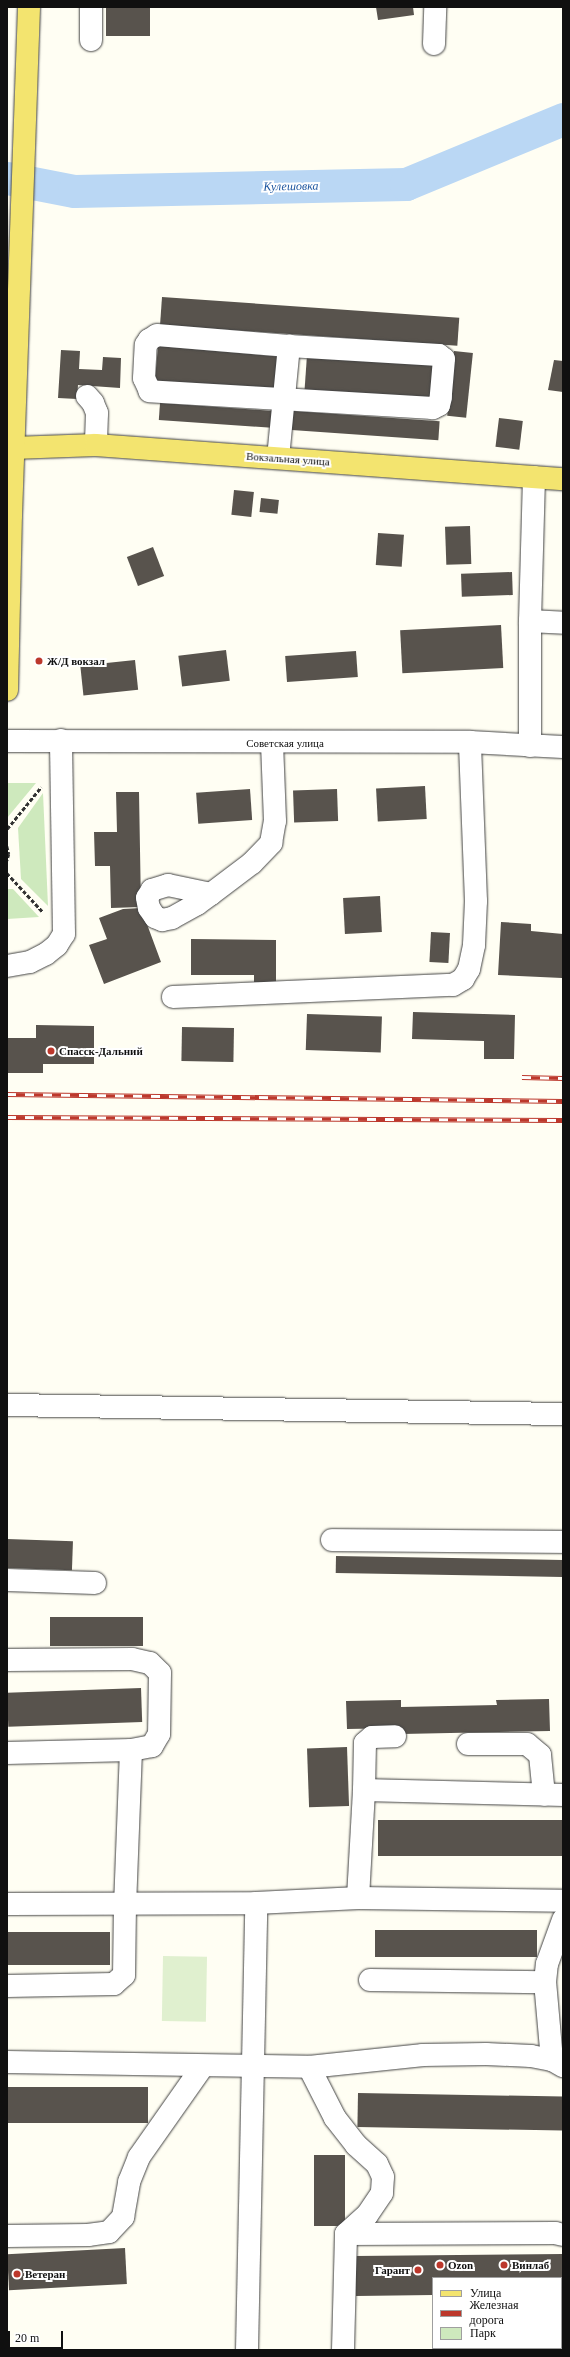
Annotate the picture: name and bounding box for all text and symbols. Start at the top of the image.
water label: Кулешовка [263,179,319,195]
street label: Вокзальная улица [246,450,330,468]
place label: Ж/Д вокзал [47,654,105,668]
marker: Ж/Д вокзал [34,656,44,666]
street label: Советская улица [246,736,324,750]
place label: Спасск-Дальний [59,1044,143,1058]
marker: Спасск-Дальний [46,1046,56,1056]
place label: Ozon [448,2258,473,2272]
place label: Винлаб [512,2258,549,2272]
marker: Ozon [435,2260,445,2270]
marker: Винлаб [499,2260,509,2270]
place label: Гарант [375,2263,410,2277]
marker: Гарант [413,2265,423,2275]
place label: Ветеран [25,2267,65,2281]
marker: Ветеран [12,2269,22,2279]
legend [432,2277,562,2349]
text: Улица [470,2286,501,2300]
text: Железная дорога [470,2298,519,2327]
scale bar [10,2323,65,2349]
text: Парк [470,2326,496,2340]
text: 20 m [15,2331,39,2345]

